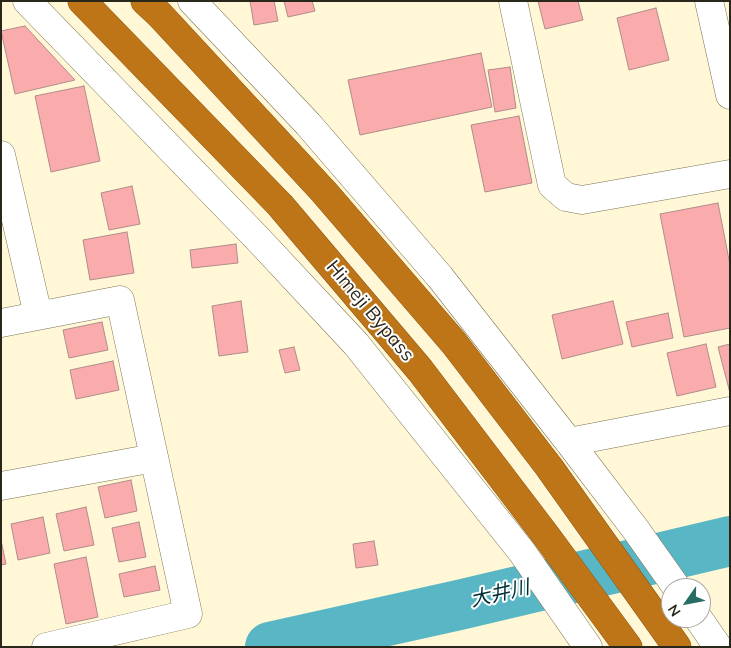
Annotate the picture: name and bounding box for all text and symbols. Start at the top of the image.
street label: Himeji Bypass [321,256,419,366]
water label: 大井川 [468,576,532,612]
north arrow [661,578,711,628]
text: N [664,601,685,620]

